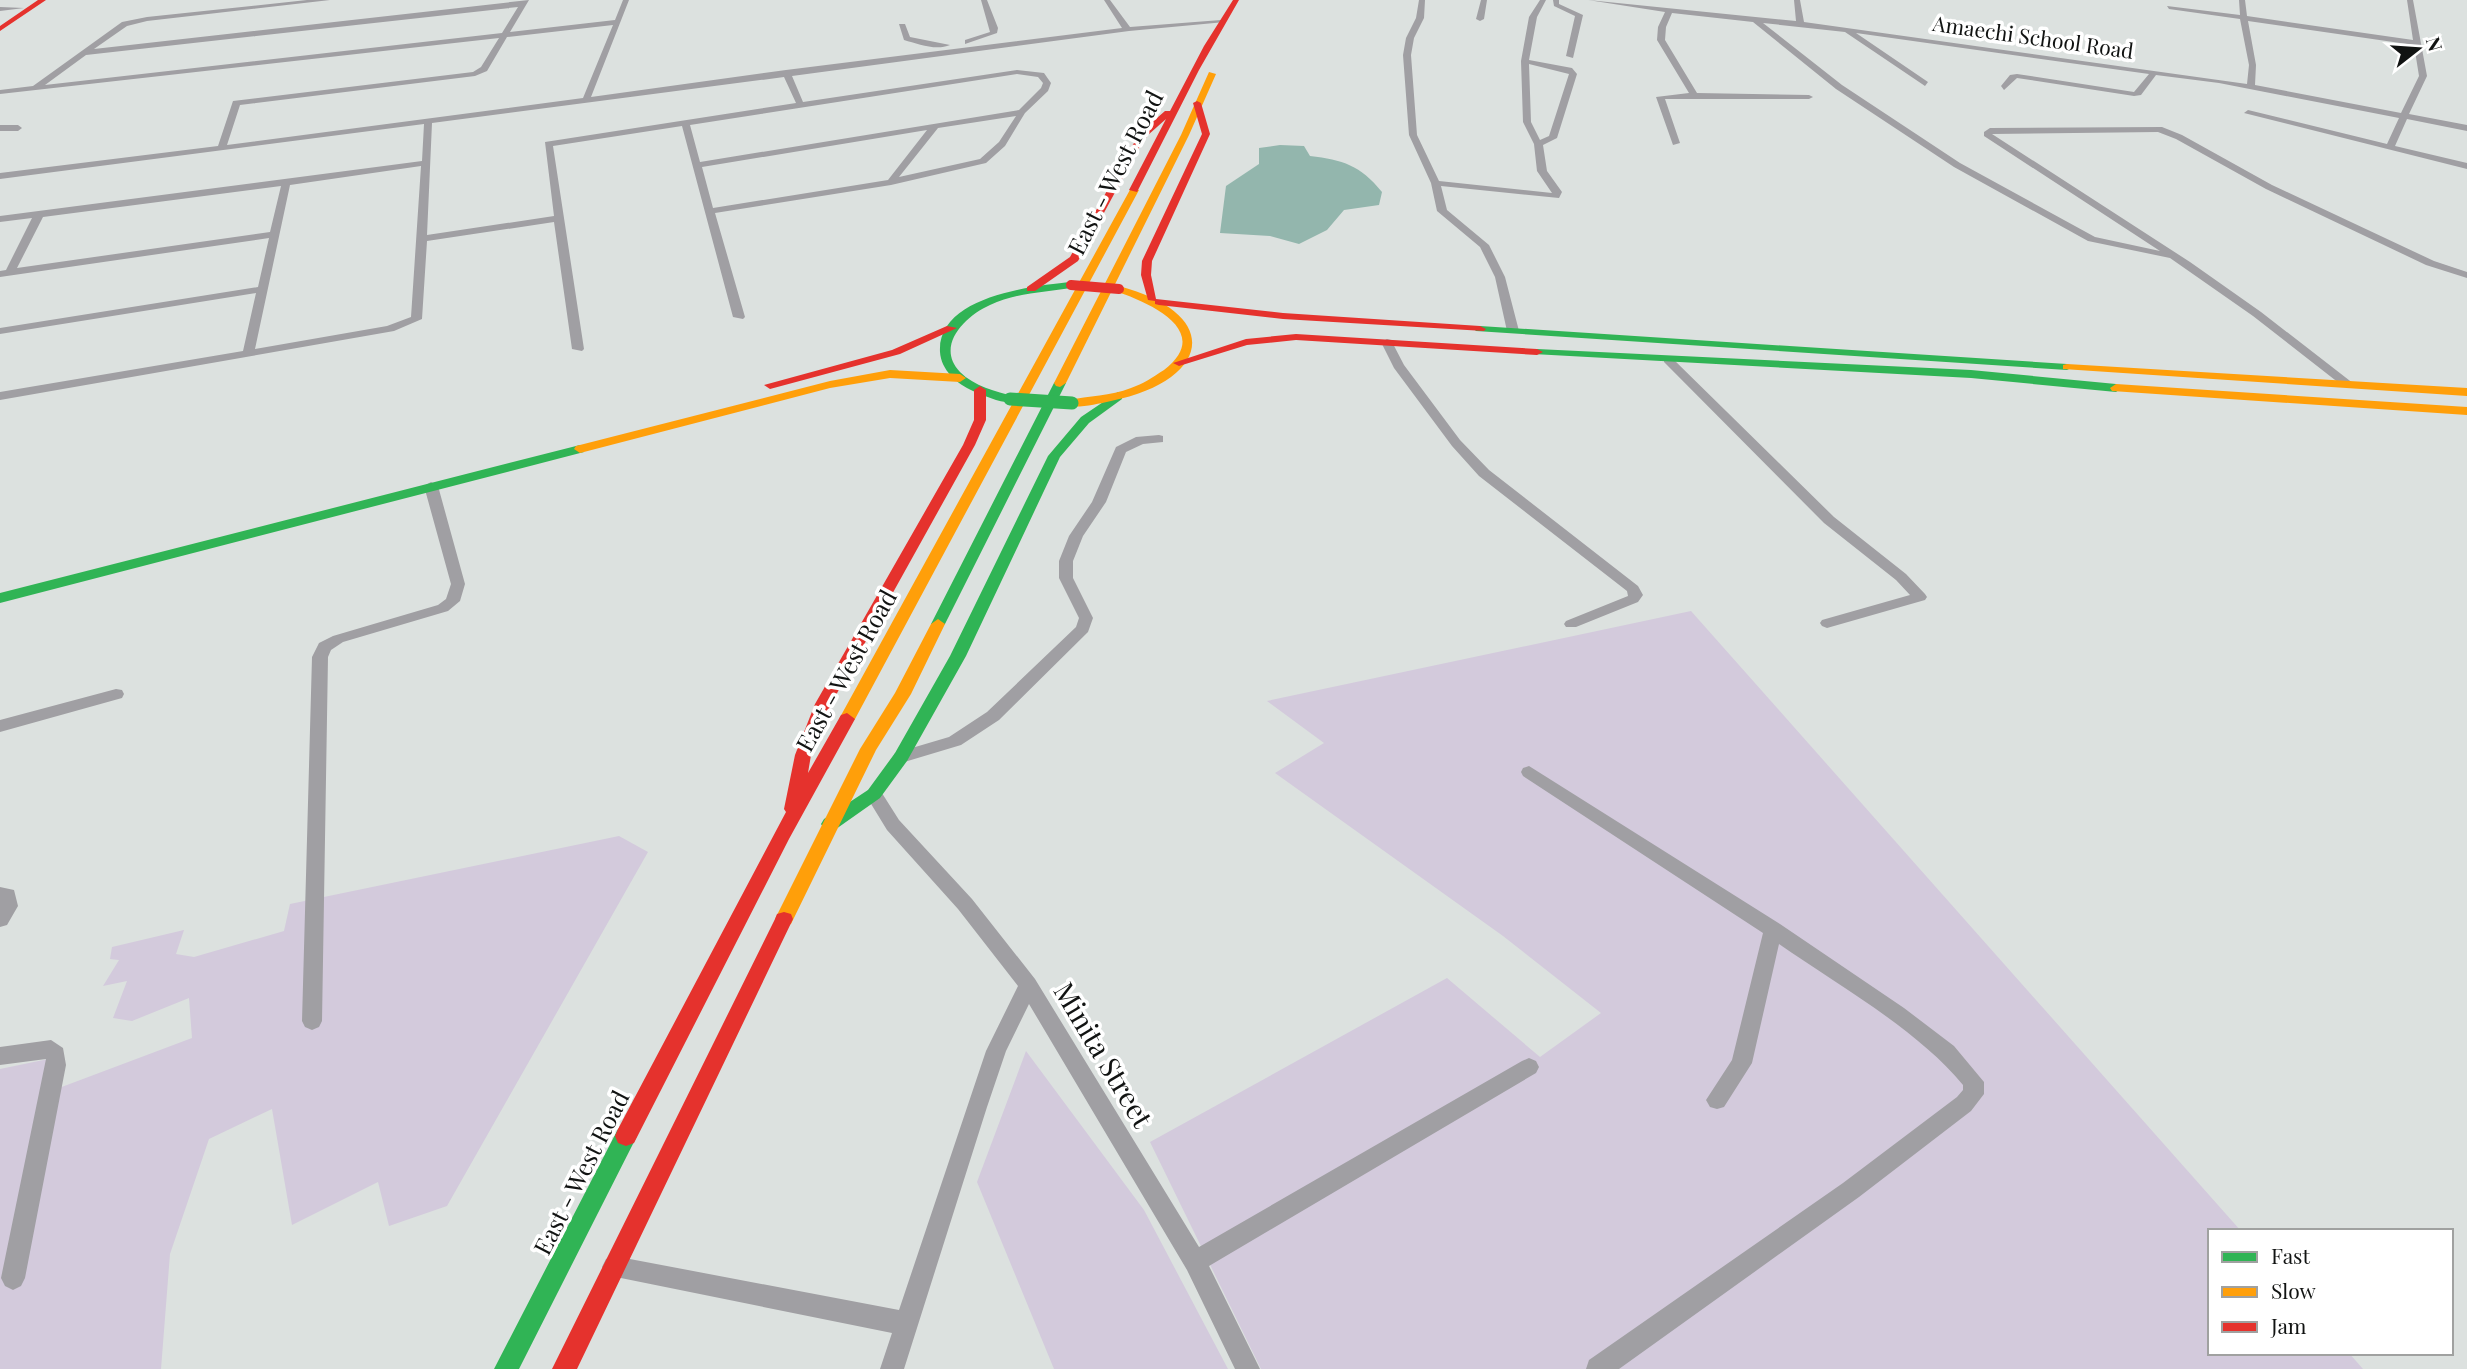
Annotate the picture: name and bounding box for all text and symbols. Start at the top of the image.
street label: Amaechi School Road [1930,8,2136,64]
north arrow [2383,14,2453,84]
text: N [2421,33,2450,54]
street label: East - West Road [1059,85,1169,260]
street label: East - West Road [788,583,903,757]
street label: Minita Street [1046,975,1163,1135]
street label: East - West Road [525,1085,635,1260]
legend [2208,1229,2453,1355]
text: Fast [2271,1241,2310,1269]
text: Slow [2271,1276,2316,1304]
text: Jam [2270,1311,2307,1339]

